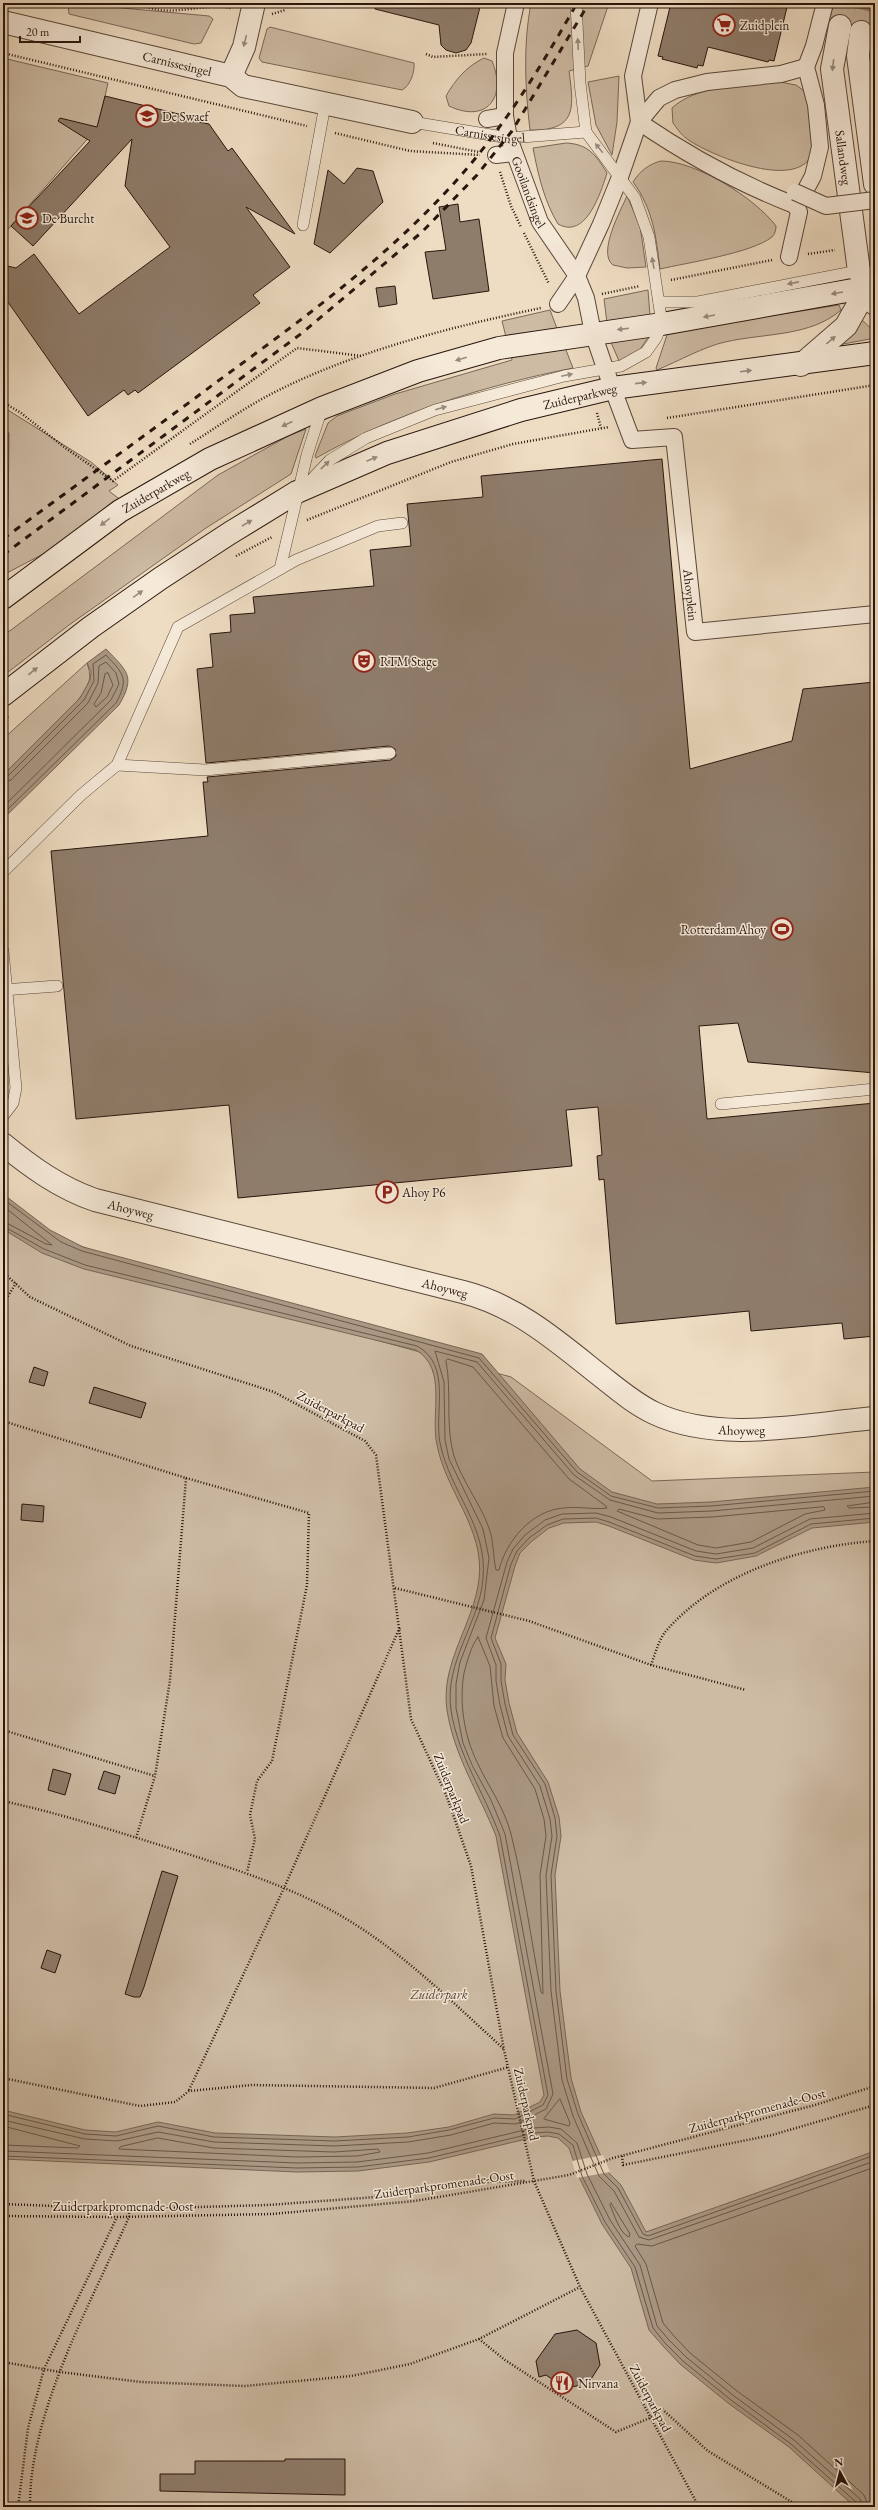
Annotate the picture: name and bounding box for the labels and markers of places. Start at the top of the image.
supermarket icon: Zuidplein [711,12,737,38]
place label: Zuidplein [740,17,789,34]
school or university icon: De Swaef [134,103,160,129]
place label: De Swaef [162,108,210,125]
school or university icon: De Burcht [14,205,40,231]
place label: De Burcht [42,210,94,227]
theatre icon: RTM Stage [351,648,377,674]
place label: RTM Stage [380,653,437,670]
sports icon: Rotterdam Ahoy [769,916,795,942]
place label: Rotterdam Ahoy [681,921,766,938]
parking icon: Ahoy P6 [374,1179,400,1205]
place label: Ahoy P6 [401,1184,446,1201]
restaurant icon: Nirvana [549,2370,575,2396]
place label: Nirvana [578,2375,619,2392]

